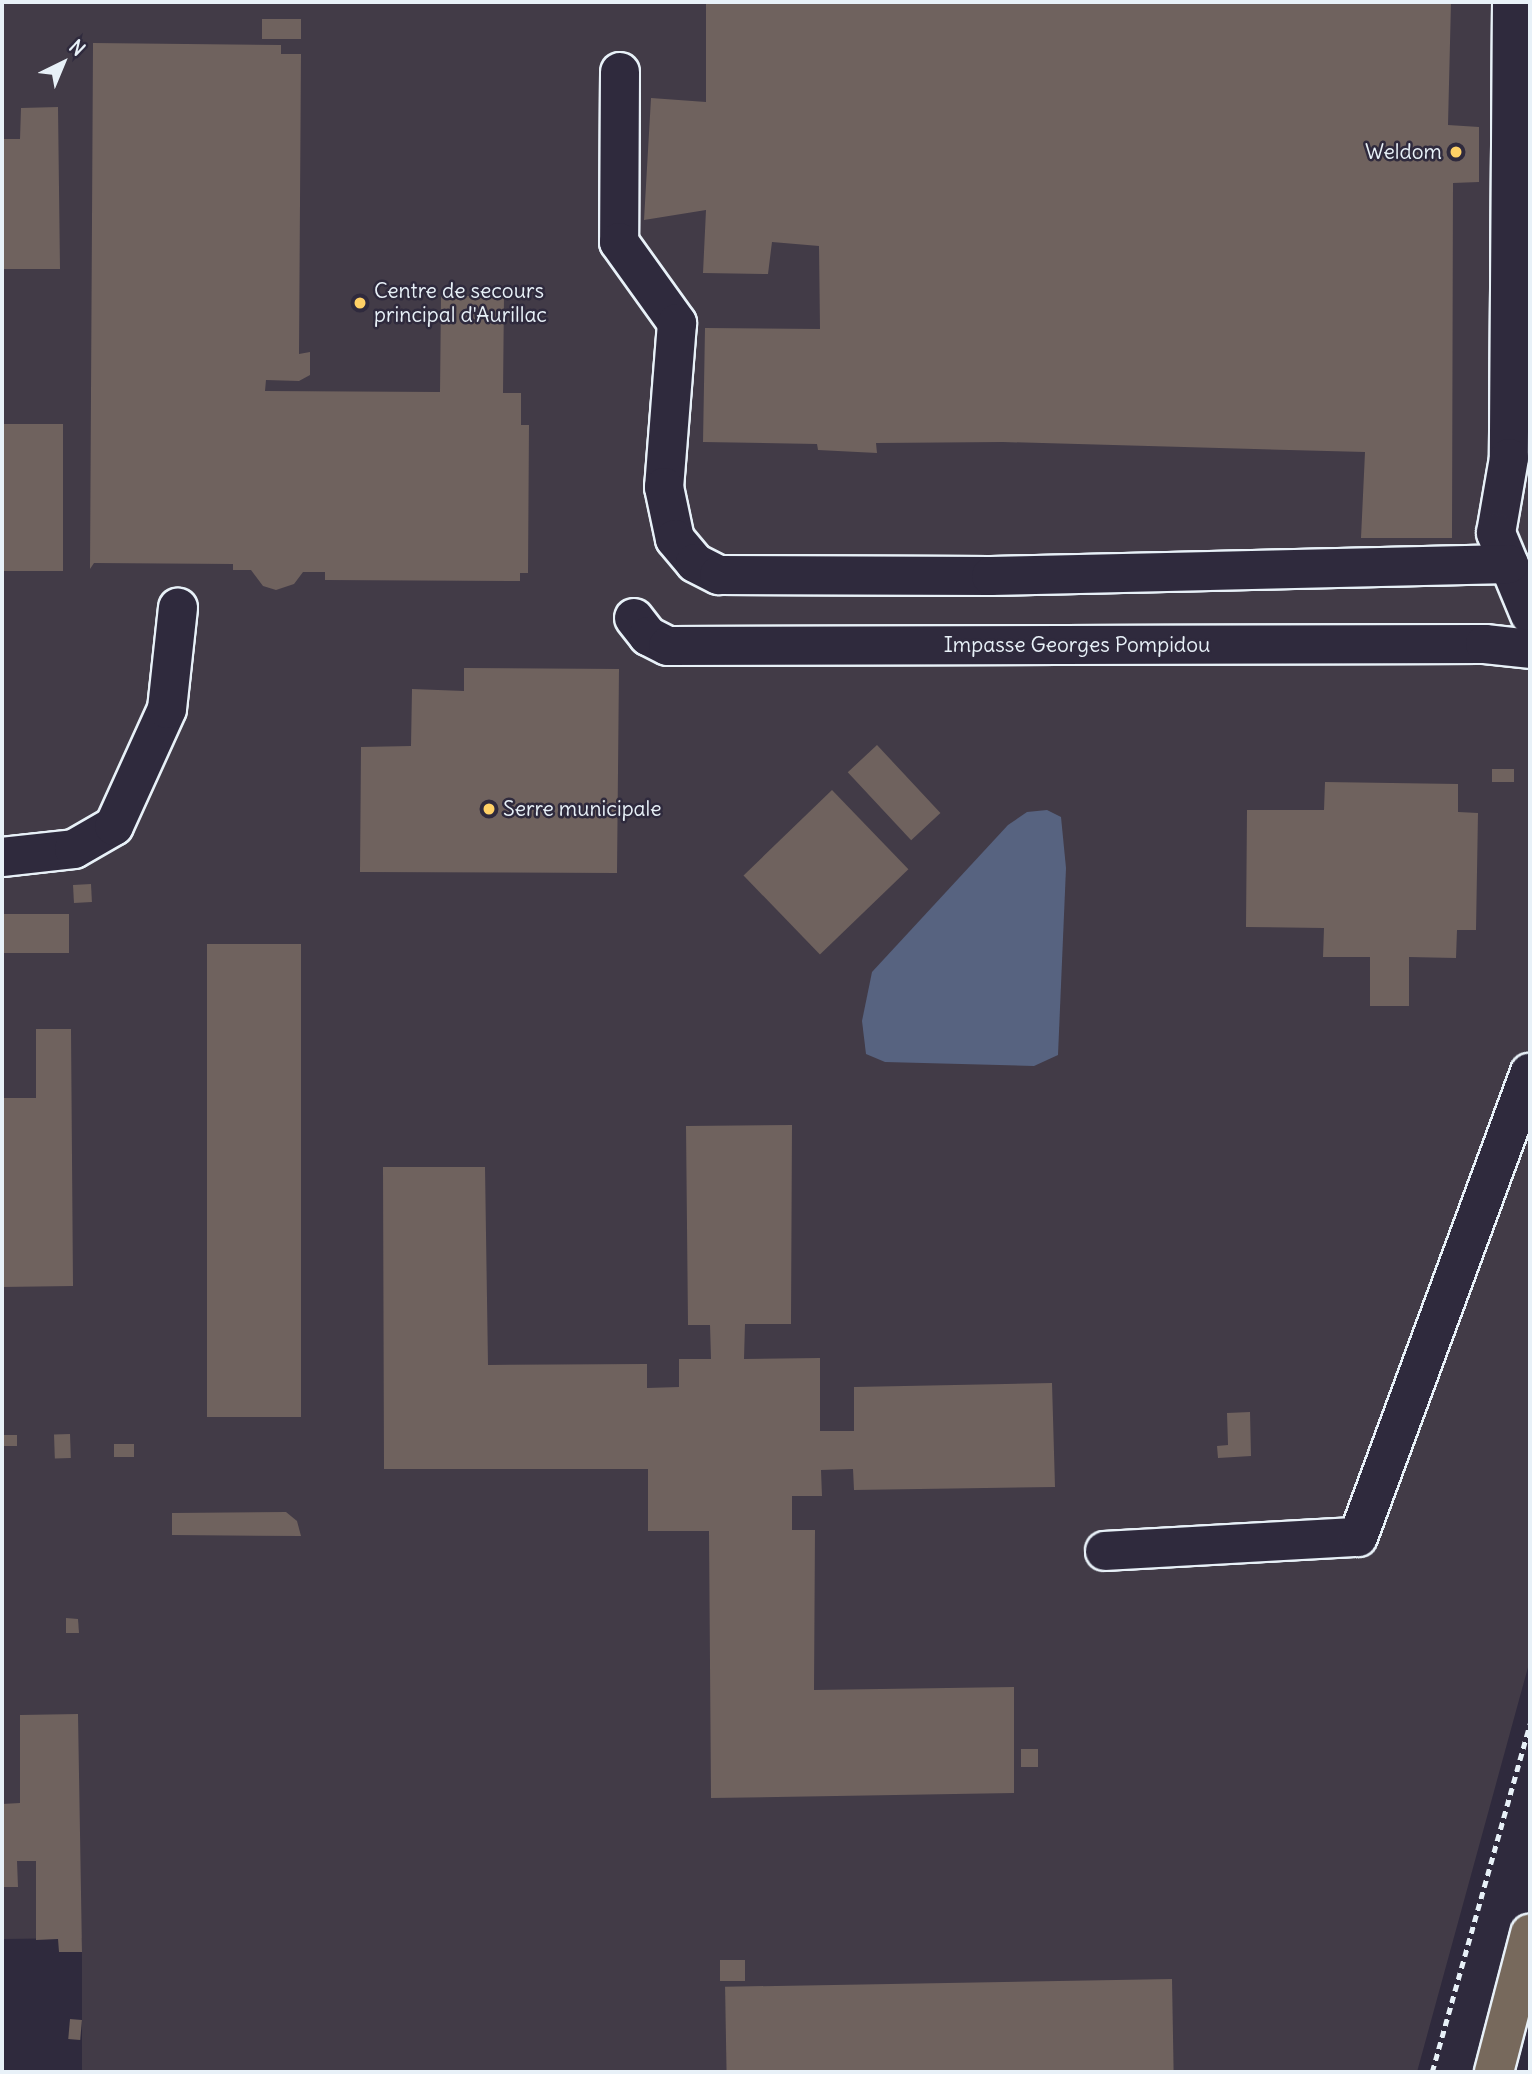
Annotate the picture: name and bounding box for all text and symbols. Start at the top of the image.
north arrow [28,28,98,98]
text: N [64,34,90,61]
place label: Weldom [1365,139,1442,165]
marker: Weldom [1448,144,1464,160]
place label: Centre de secours principal d'Aurillac [374,278,547,328]
marker: Centre de secours principal d'Aurillac [352,295,368,311]
street label: Impasse Georges Pompidou [944,632,1210,658]
place label: Serre municipale [503,796,662,822]
marker: Serre municipale [481,801,497,817]

